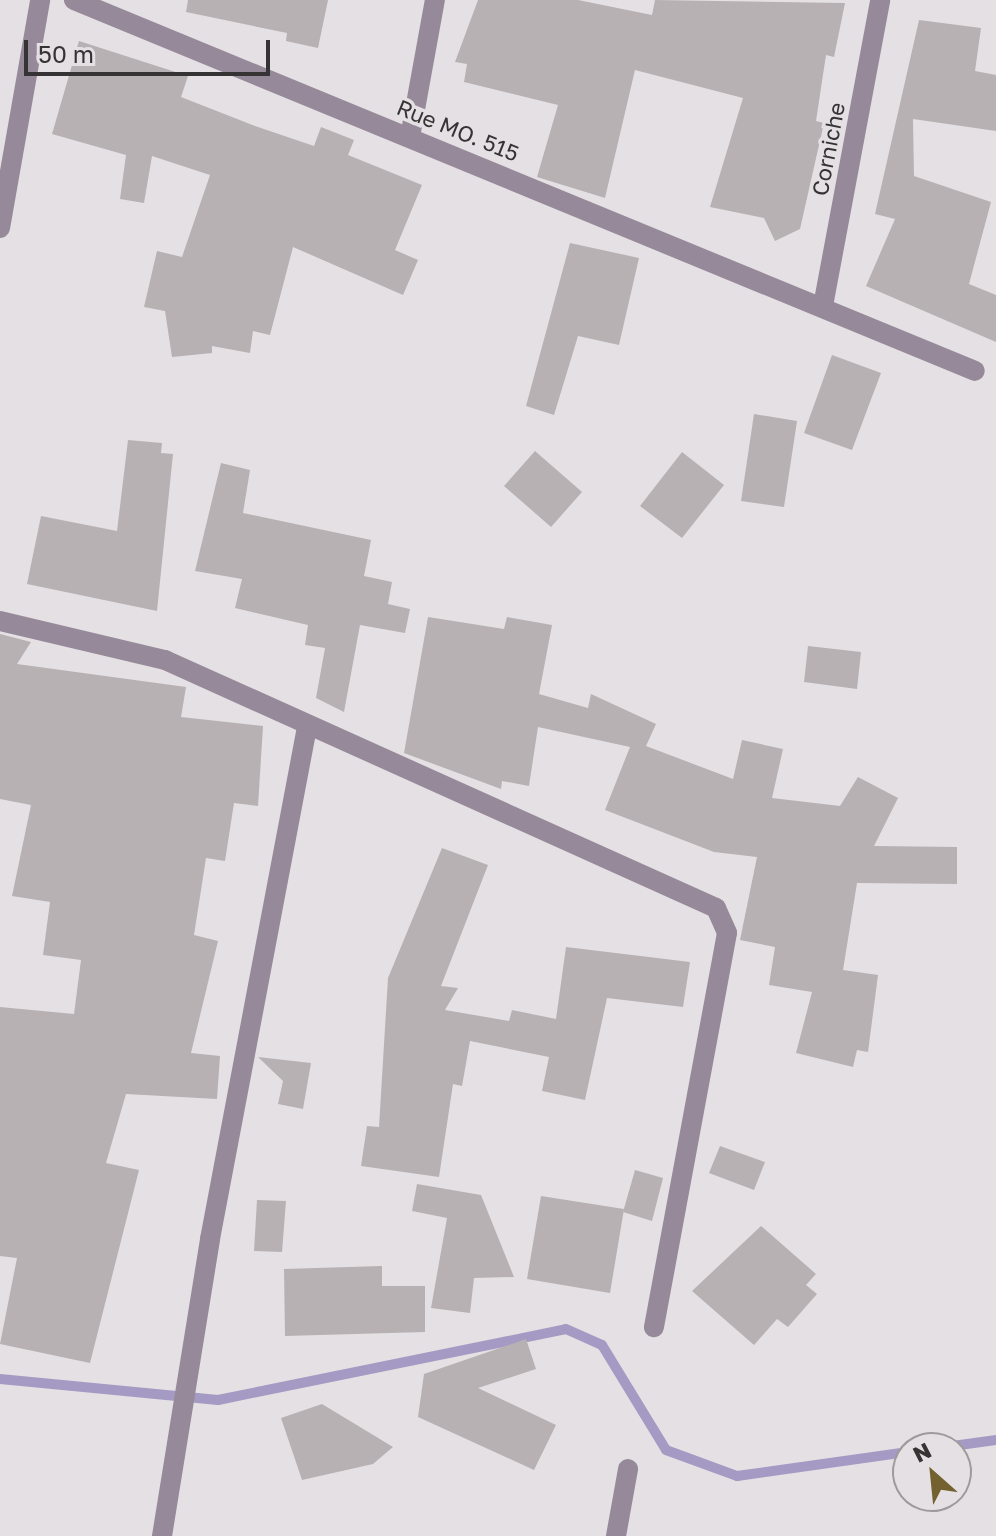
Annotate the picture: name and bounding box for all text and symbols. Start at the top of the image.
scale bar [28,24,274,74]
text: 50 m [38,39,94,68]
street label: Rue MO. 515 [393,94,523,166]
street label: Corniche [806,100,850,198]
north arrow [892,1432,972,1512]
text: N [908,1436,935,1468]

